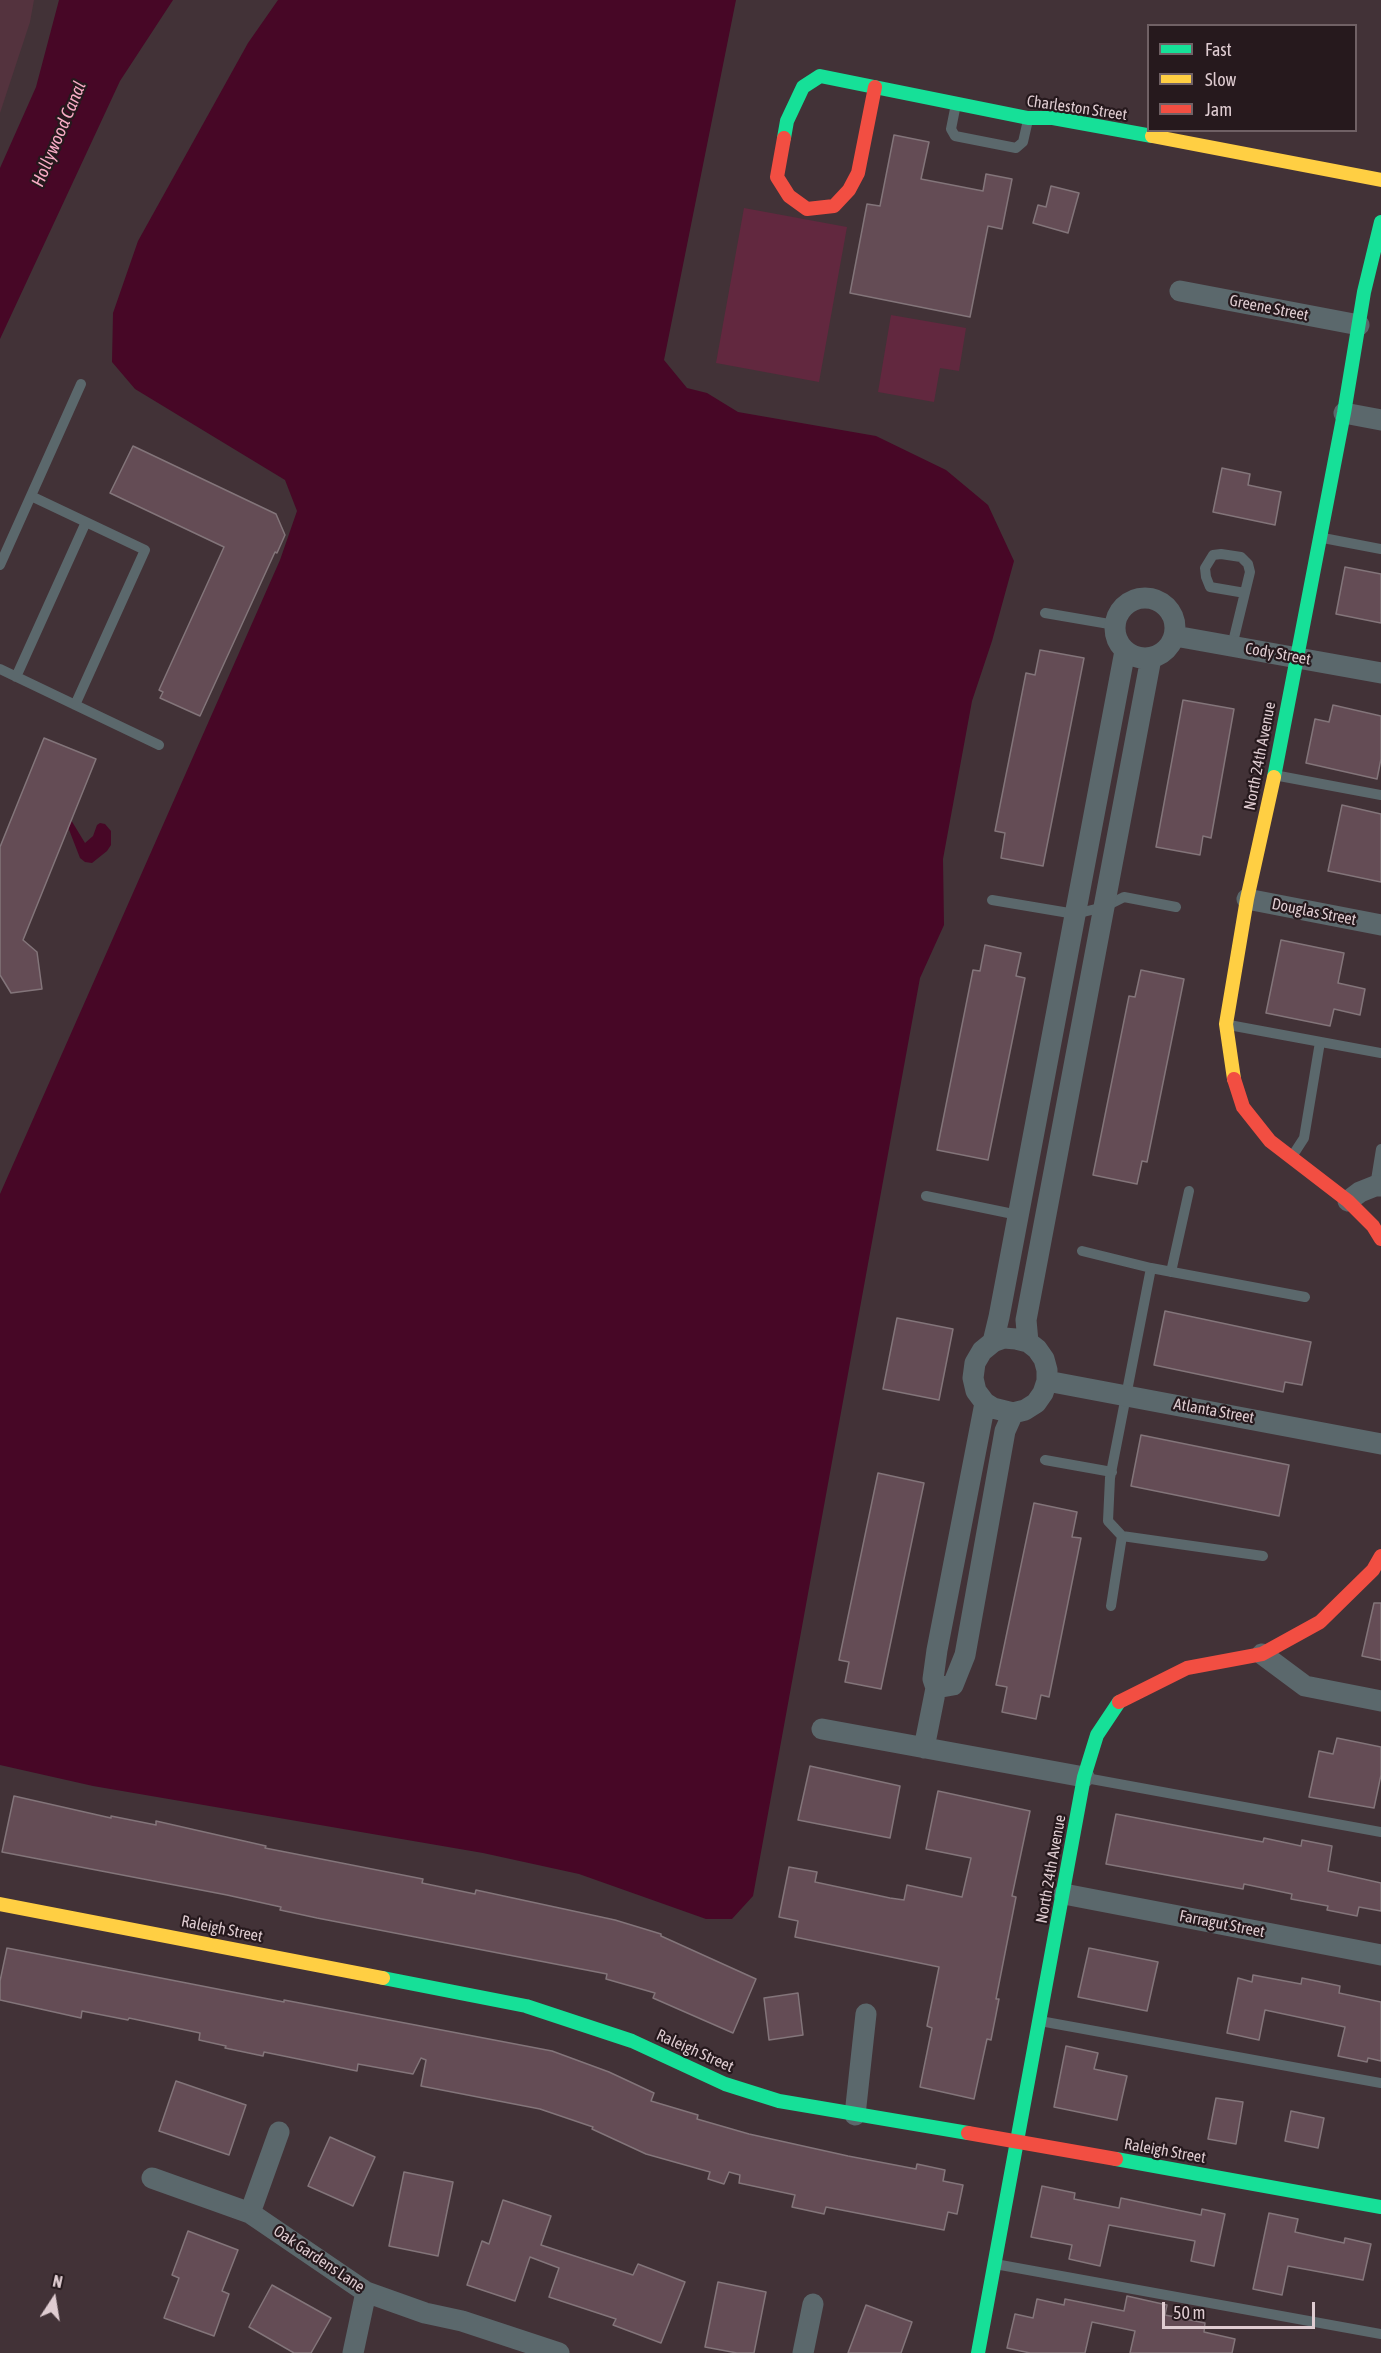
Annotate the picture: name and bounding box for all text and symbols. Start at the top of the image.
legend [1147,24,1357,132]
text: Fast [1205,39,1232,60]
text: Slow [1205,69,1236,90]
water label: Hollywood Canal [27,78,91,190]
street label: Charleston Street [1026,91,1128,125]
text: Jam [1205,99,1232,120]
street label: Greene Street [1228,291,1310,325]
street label: Cody Street [1244,639,1312,669]
street label: North 24th Avenue [1240,700,1280,812]
street label: Douglas Street [1270,894,1358,930]
street label: Atlanta Street [1172,1394,1256,1428]
street label: North 24th Avenue [1032,1813,1070,1925]
street label: Farragut Street [1178,1906,1266,1942]
street label: Raleigh Street [180,1912,264,1946]
street label: Raleigh Street [653,2025,737,2077]
street label: Raleigh Street [1123,2134,1207,2168]
street label: Oak Gardens Lane [270,2221,368,2297]
north arrow [24,2269,84,2329]
text: N [51,2272,64,2291]
scale bar [1165,2290,1318,2328]
text: 50 m [1173,2302,1205,2323]

